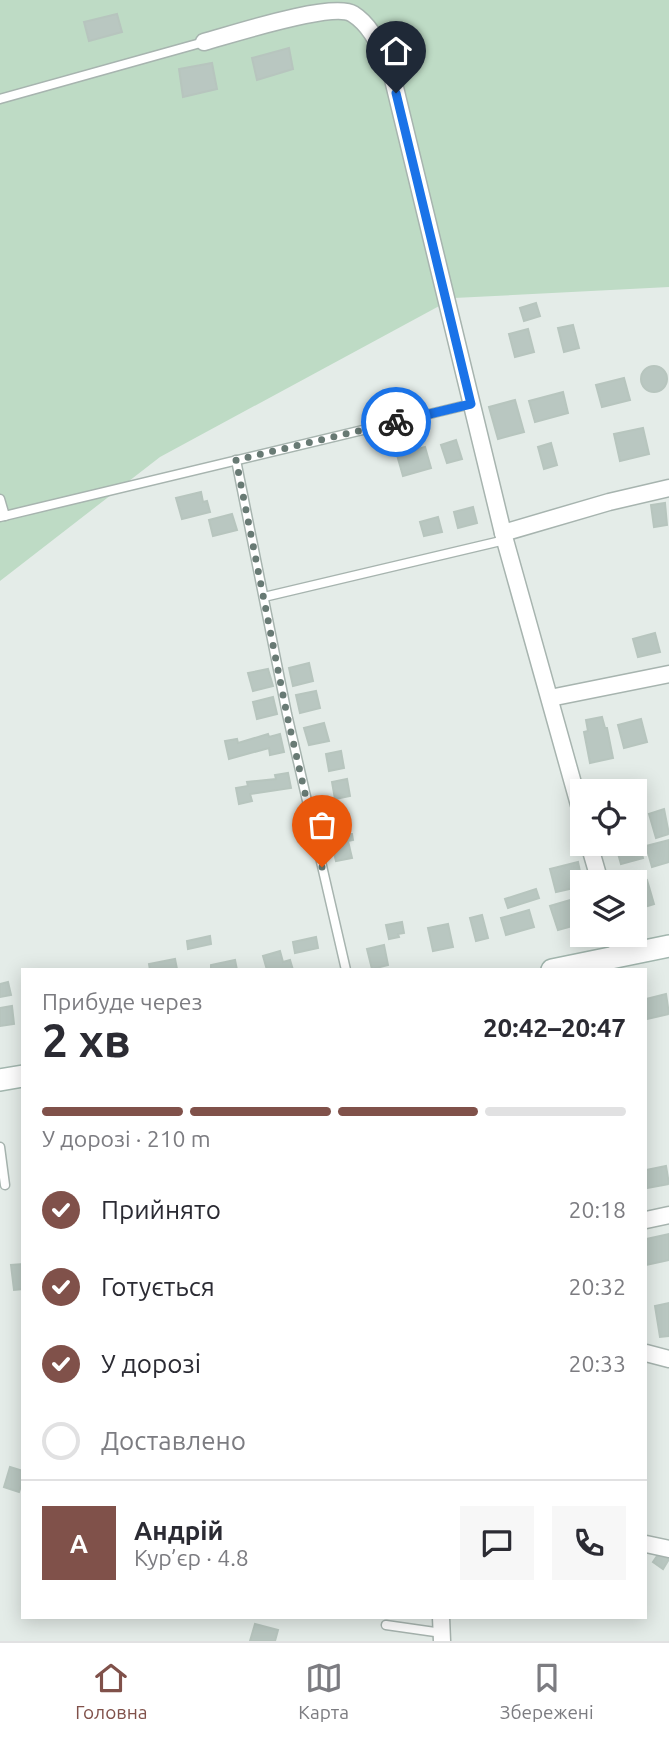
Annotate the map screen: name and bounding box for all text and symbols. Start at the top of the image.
pin [366,21,426,93]
icon: home [377,32,415,70]
courier [361,387,431,457]
icon: bike [377,403,415,441]
map controls [570,779,647,947]
button: locate [570,779,647,856]
pin [292,795,352,867]
icon: bag [303,806,341,844]
button: layers [570,870,647,947]
text: Прибуде через [42,989,203,1014]
text: 20:42–20:47 [483,1013,626,1042]
text: 2 хв [42,1014,131,1066]
text: У дорозі · 210 m [42,1126,211,1151]
icon: check [42,1191,80,1229]
text: Прийнято [101,1195,221,1224]
text: 20:18 [568,1197,626,1222]
icon: check [42,1268,80,1306]
text: Готується [101,1272,215,1301]
text: 20:32 [568,1274,626,1299]
icon: check [42,1345,80,1383]
text: У дорозі [101,1349,201,1378]
text: 20:33 [568,1351,626,1376]
text: Доставлено [101,1426,246,1455]
button: chat [460,1506,534,1580]
button: phone [552,1506,626,1580]
text: Андрій [134,1516,223,1545]
text: А [70,1529,88,1558]
text: Кур’єр · 4.8 [134,1545,249,1570]
tab: Головна [75,1659,148,1723]
tab: Карта [298,1659,349,1723]
tab: Збережені [500,1659,594,1723]

